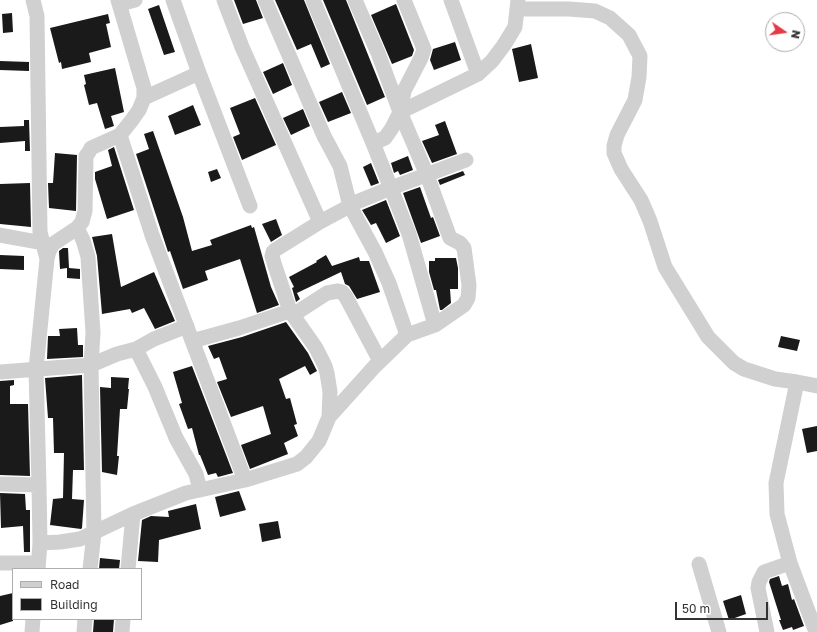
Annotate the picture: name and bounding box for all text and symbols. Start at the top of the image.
north arrow [765,12,805,52]
text: N [789,29,803,40]
legend [12,568,142,620]
text: Road [50,577,79,592]
scale bar [677,594,770,620]
text: Building [50,597,98,612]
text: 50 m [682,601,710,616]

